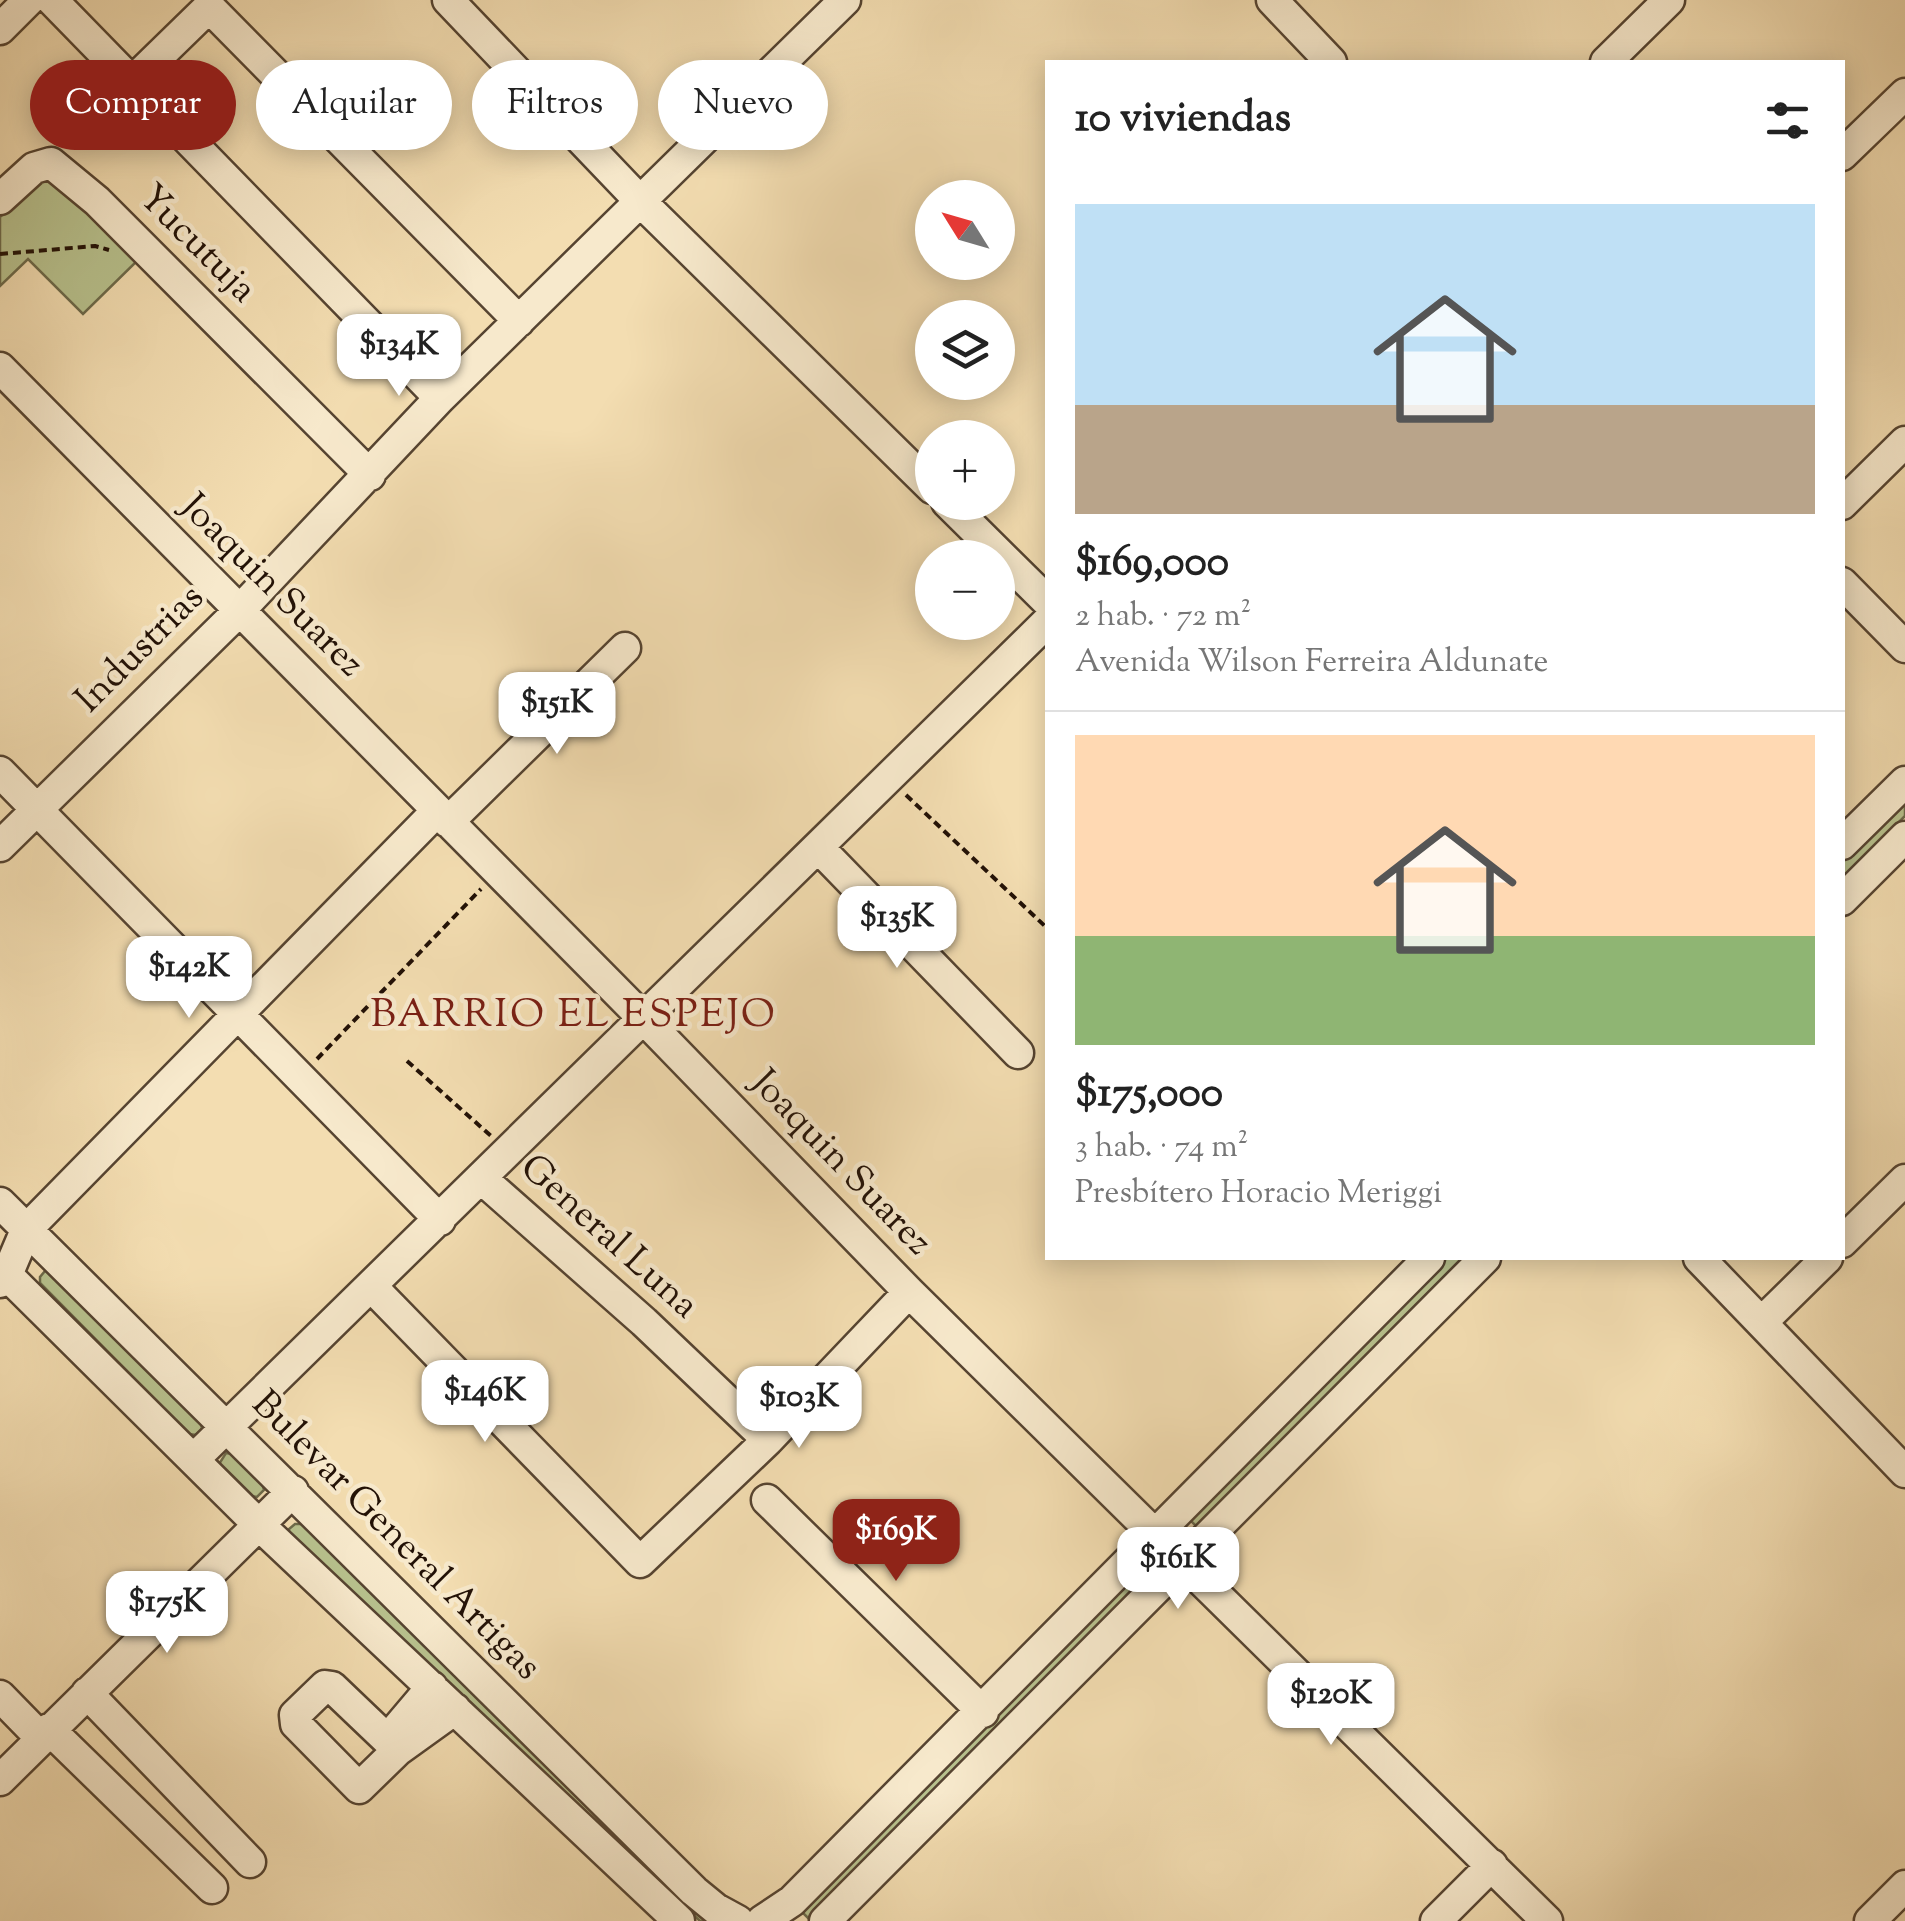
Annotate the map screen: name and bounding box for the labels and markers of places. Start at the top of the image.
pin: $134K [329,314,469,399]
pin: $151K [487,672,627,757]
pin: $135K [827,886,967,971]
pin: $142K [119,936,259,1021]
pin: $146K [415,1360,555,1445]
pin: $103K [729,1366,869,1451]
pin: $169K [826,1499,966,1584]
pin: $161K [1108,1527,1248,1612]
pin: $175K [97,1571,237,1656]
pin: $120K [1261,1663,1401,1748]

